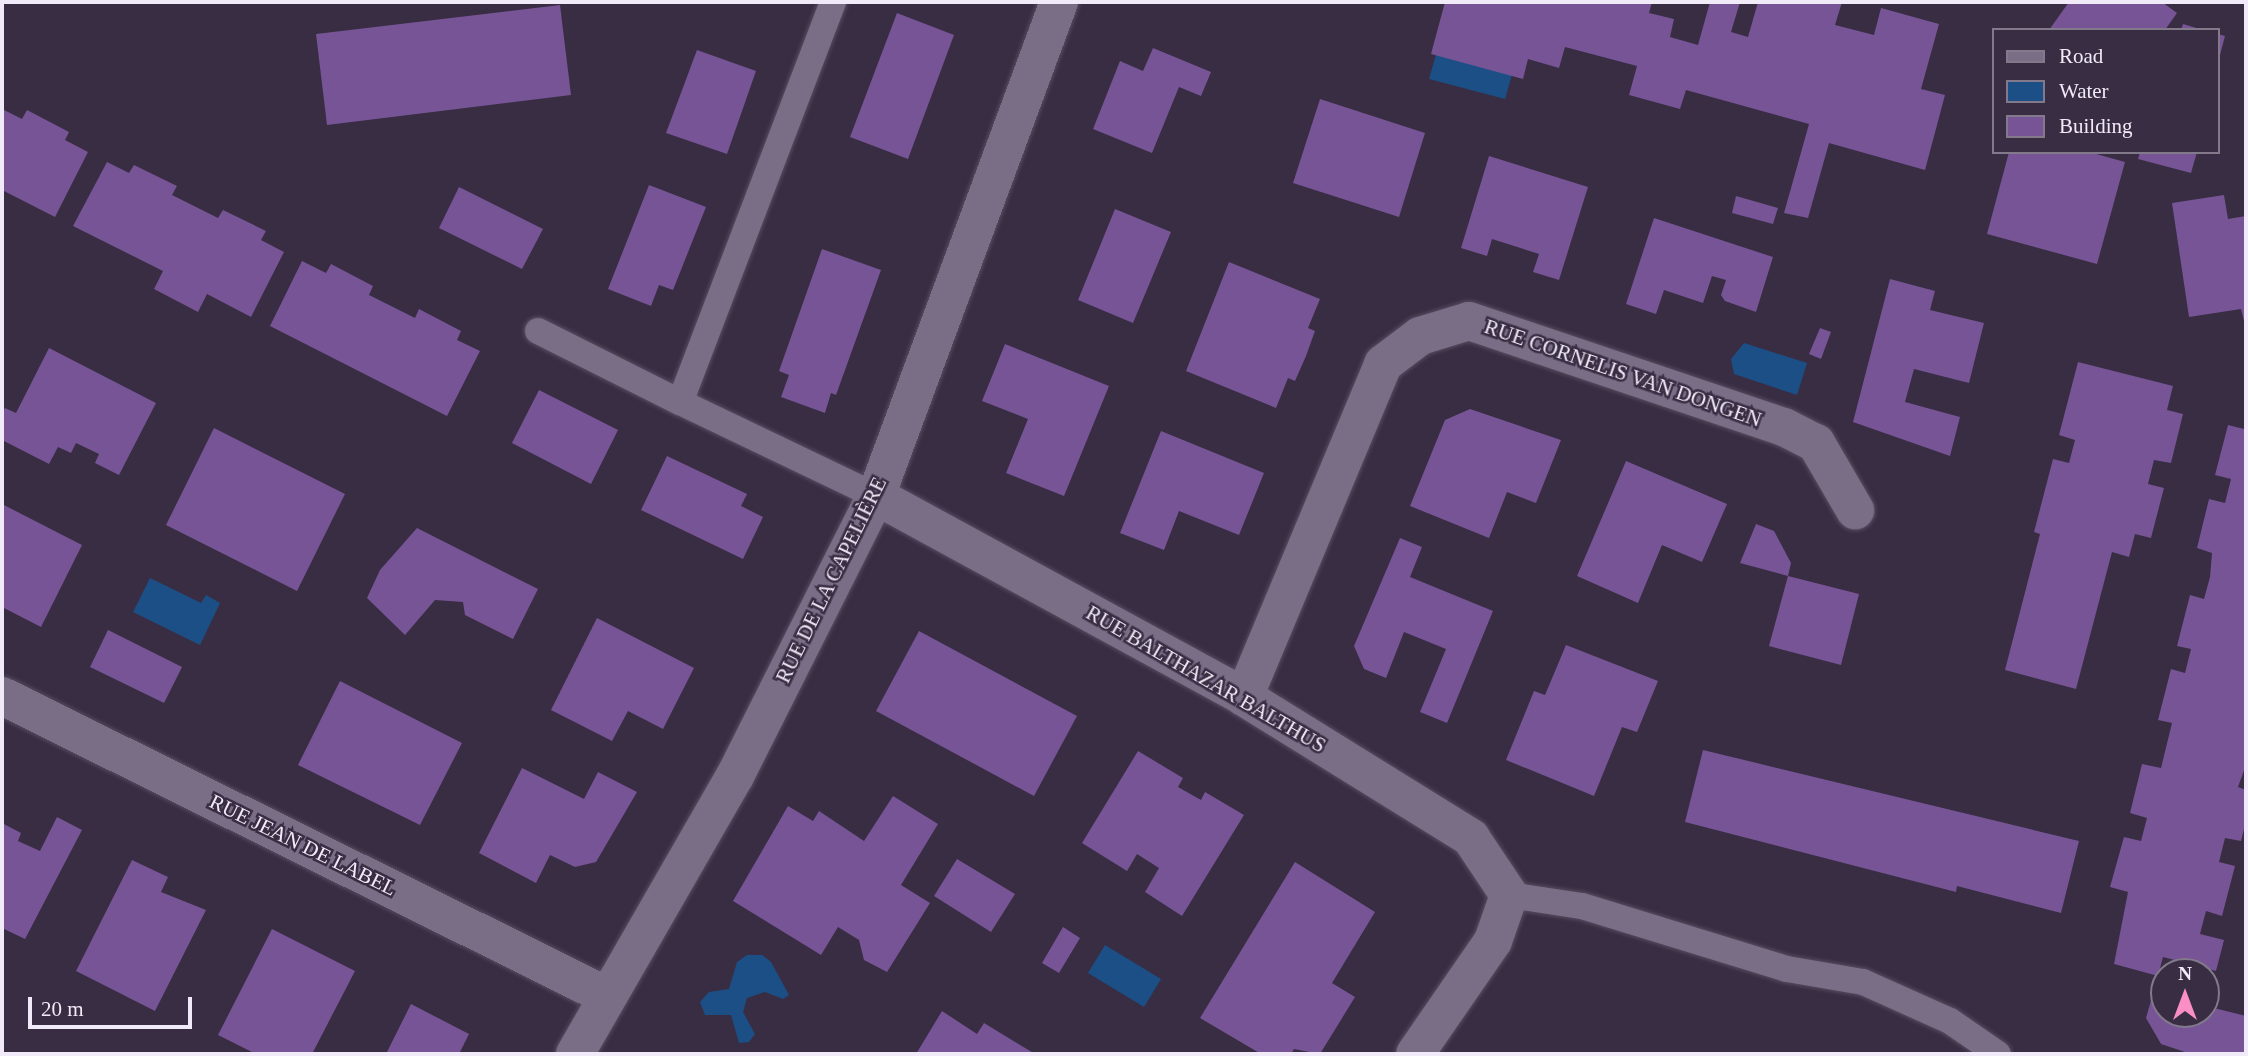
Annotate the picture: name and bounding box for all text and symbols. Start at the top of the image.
legend [1993,28,2220,154]
text: Road [2059,44,2103,68]
text: Water [2059,79,2109,103]
text: Building [2059,114,2133,138]
street label: RUE CORNELIS VAN DONGEN [1481,314,1765,432]
street label: RUE DE LA CAPELIÈRE [770,473,892,687]
street label: RUE BALTHAZAR BALTHUS [1082,600,1330,758]
street label: RUE JEAN DE LABEL [205,789,401,901]
north arrow [2150,958,2220,1028]
text: N [2178,963,2192,984]
scale bar [32,982,196,1026]
text: 20 m [41,997,84,1021]

